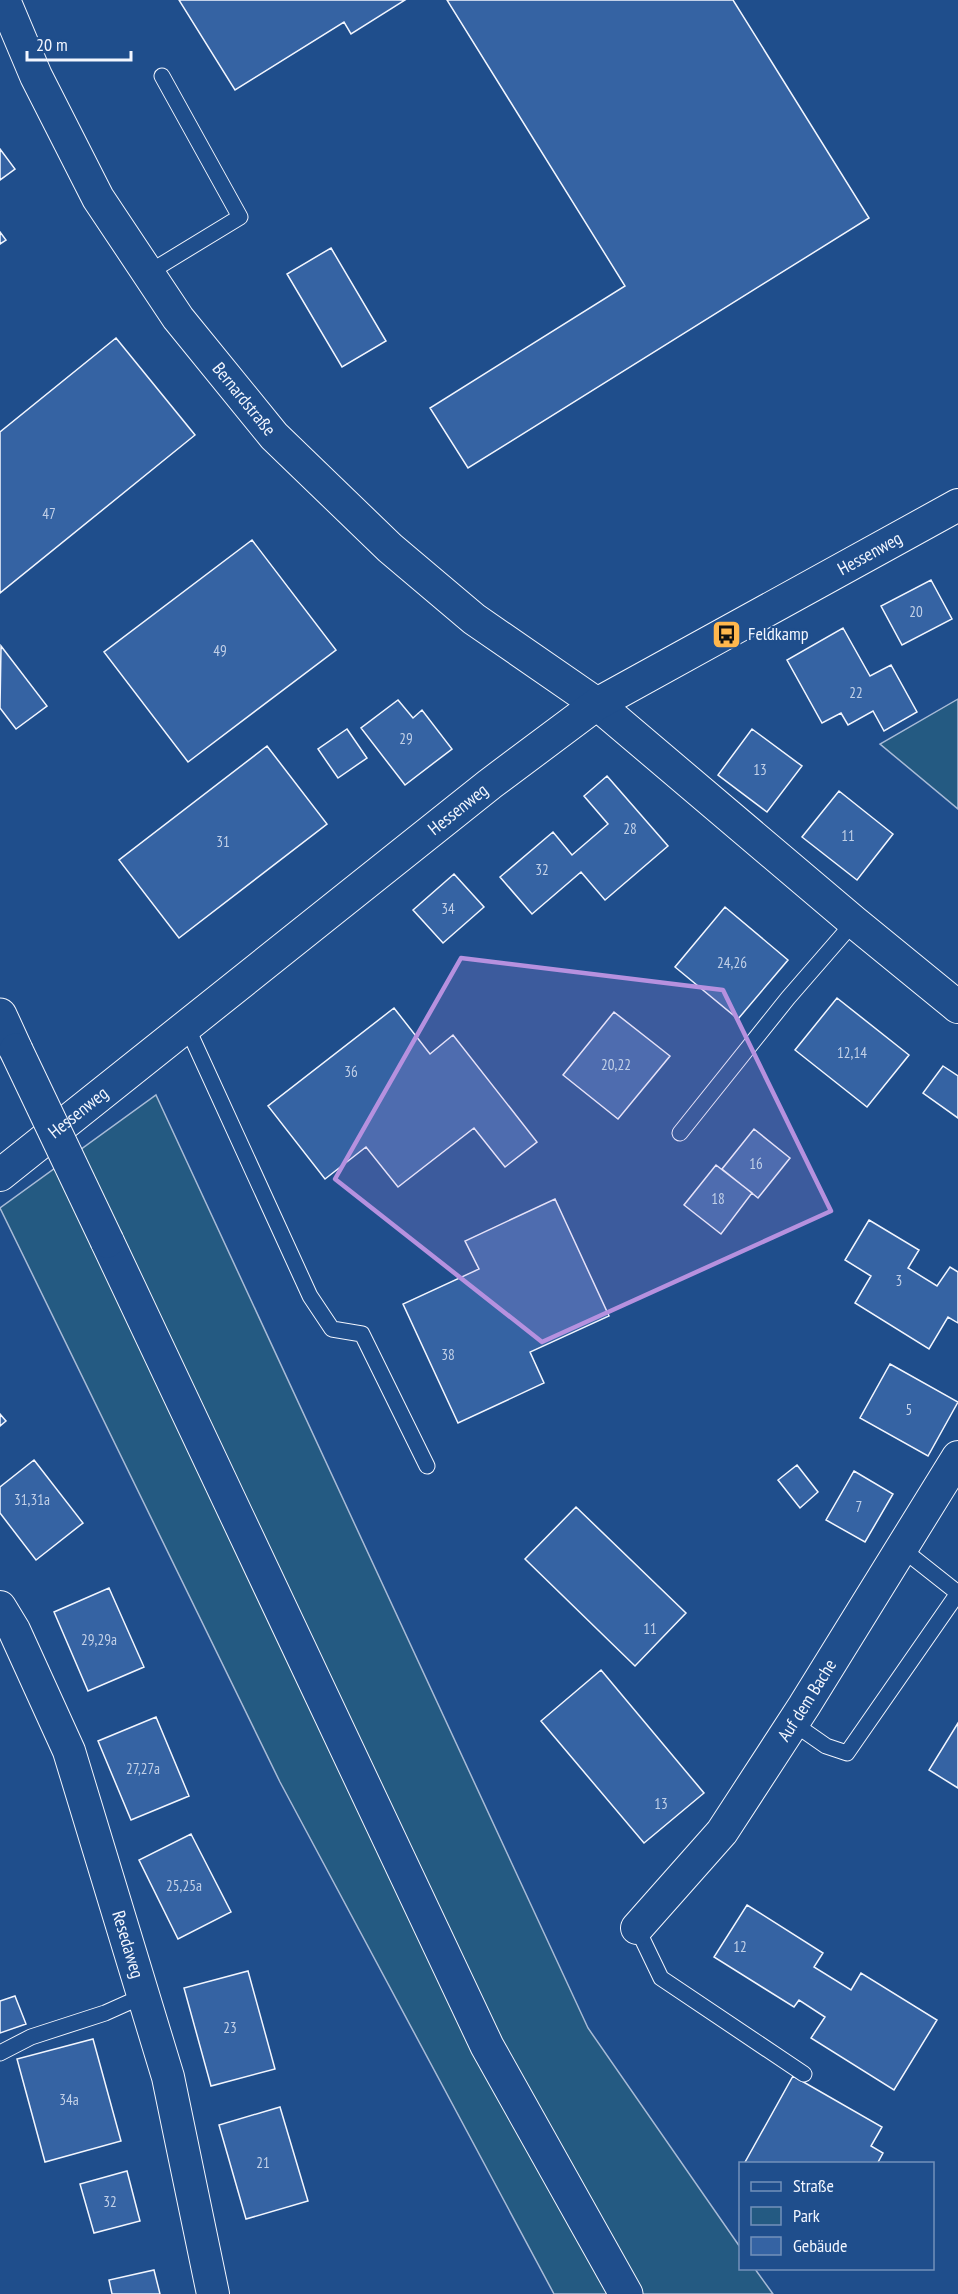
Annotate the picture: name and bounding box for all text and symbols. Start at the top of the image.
scale bar [27,24,130,62]
text: 20 m [36,33,68,56]
street label: Bernardstraße [208,357,281,440]
house number: 47 [42,504,56,523]
street label: Hessenweg [833,526,906,580]
house number: 20 [909,602,923,621]
bus stop icon: Feldkamp [711,618,743,650]
place label: Feldkamp [748,622,809,645]
house number: 49 [213,641,227,660]
house number: 22 [849,683,863,702]
house number: 29 [399,729,413,748]
house number: 13 [753,760,767,779]
street label: Hessenweg [423,778,492,840]
house number: 28 [623,819,637,838]
house number: 11 [841,826,855,845]
house number: 31 [216,832,230,851]
house number: 32 [535,860,549,879]
house number: 34 [441,899,455,918]
house number: 24,26 [717,953,747,972]
house number: 12,14 [837,1043,867,1062]
house number: 20,22 [601,1055,631,1074]
house number: 36 [344,1062,358,1081]
street label: Hessenweg [43,1081,112,1143]
house number: 16 [749,1154,763,1173]
house number: 18 [711,1189,725,1208]
house number: 3 [896,1271,902,1290]
house number: 38 [441,1345,455,1364]
house number: 5 [906,1400,912,1419]
house number: 31,31a [14,1490,50,1509]
house number: 7 [856,1497,862,1516]
house number: 11 [643,1619,657,1638]
house number: 29,29a [81,1630,117,1649]
street label: Auf dem Bache [772,1655,841,1746]
house number: 27,27a [126,1759,160,1778]
house number: 13 [654,1794,668,1813]
house number: 25,25a [166,1876,202,1895]
street label: Resedaweg [107,1908,149,1981]
house number: 12 [733,1937,747,1956]
house number: 23 [223,2018,237,2037]
house number: 34a [59,2090,79,2109]
house number: 21 [256,2153,270,2172]
legend [739,2162,934,2270]
text: Straße [793,2174,834,2197]
house number: 32 [103,2192,117,2211]
text: Park [793,2204,820,2227]
text: Gebäude [793,2234,847,2257]

